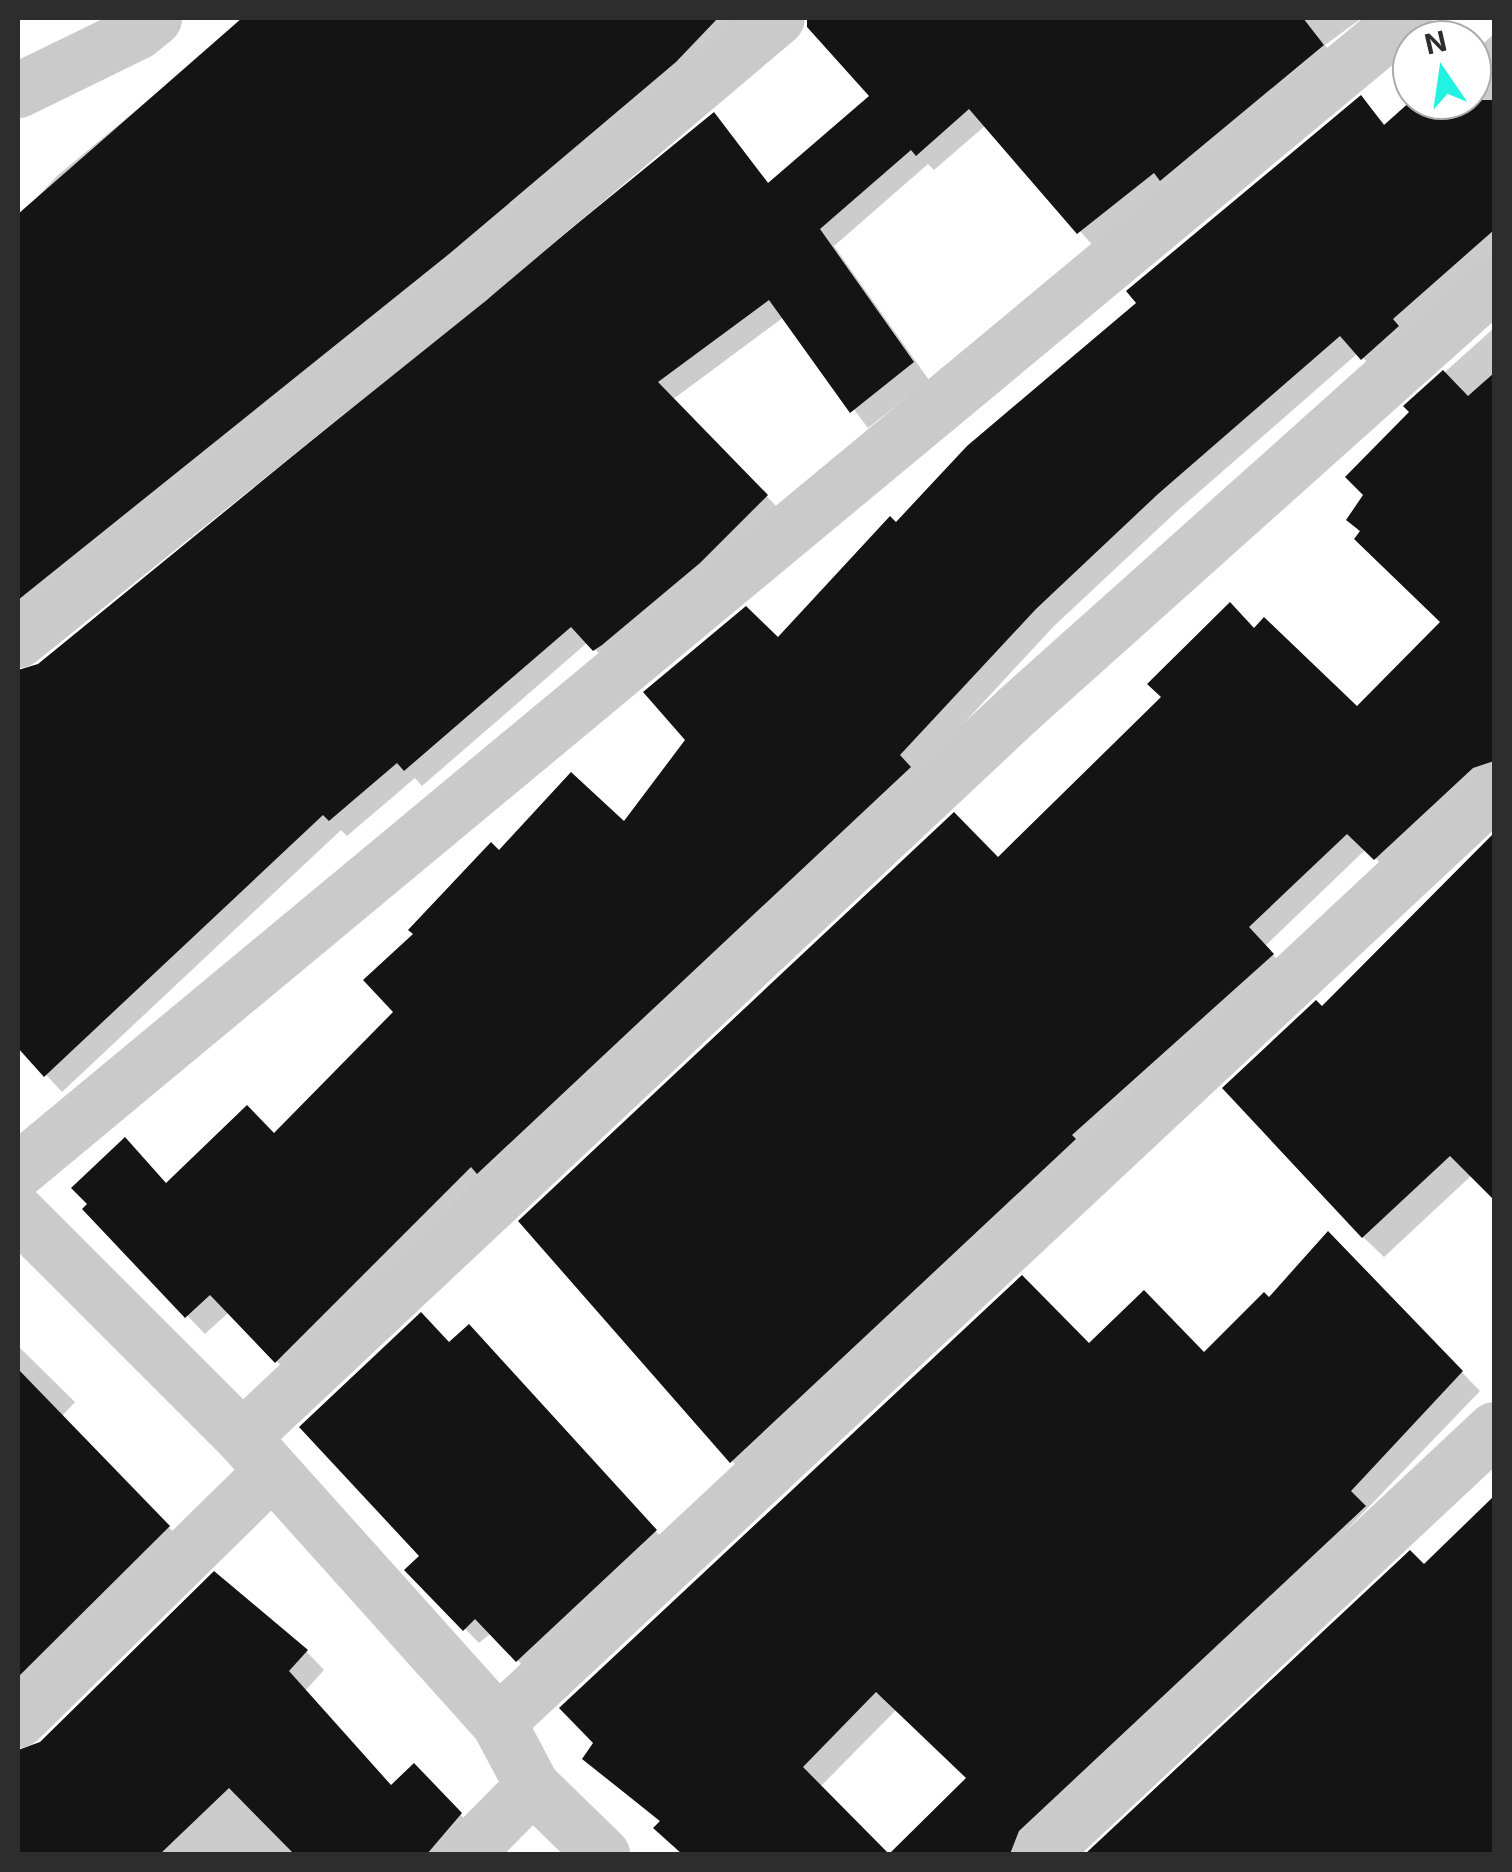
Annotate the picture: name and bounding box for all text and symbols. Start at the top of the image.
north arrow [1392,20,1492,120]
text: N [1421,24,1450,62]

